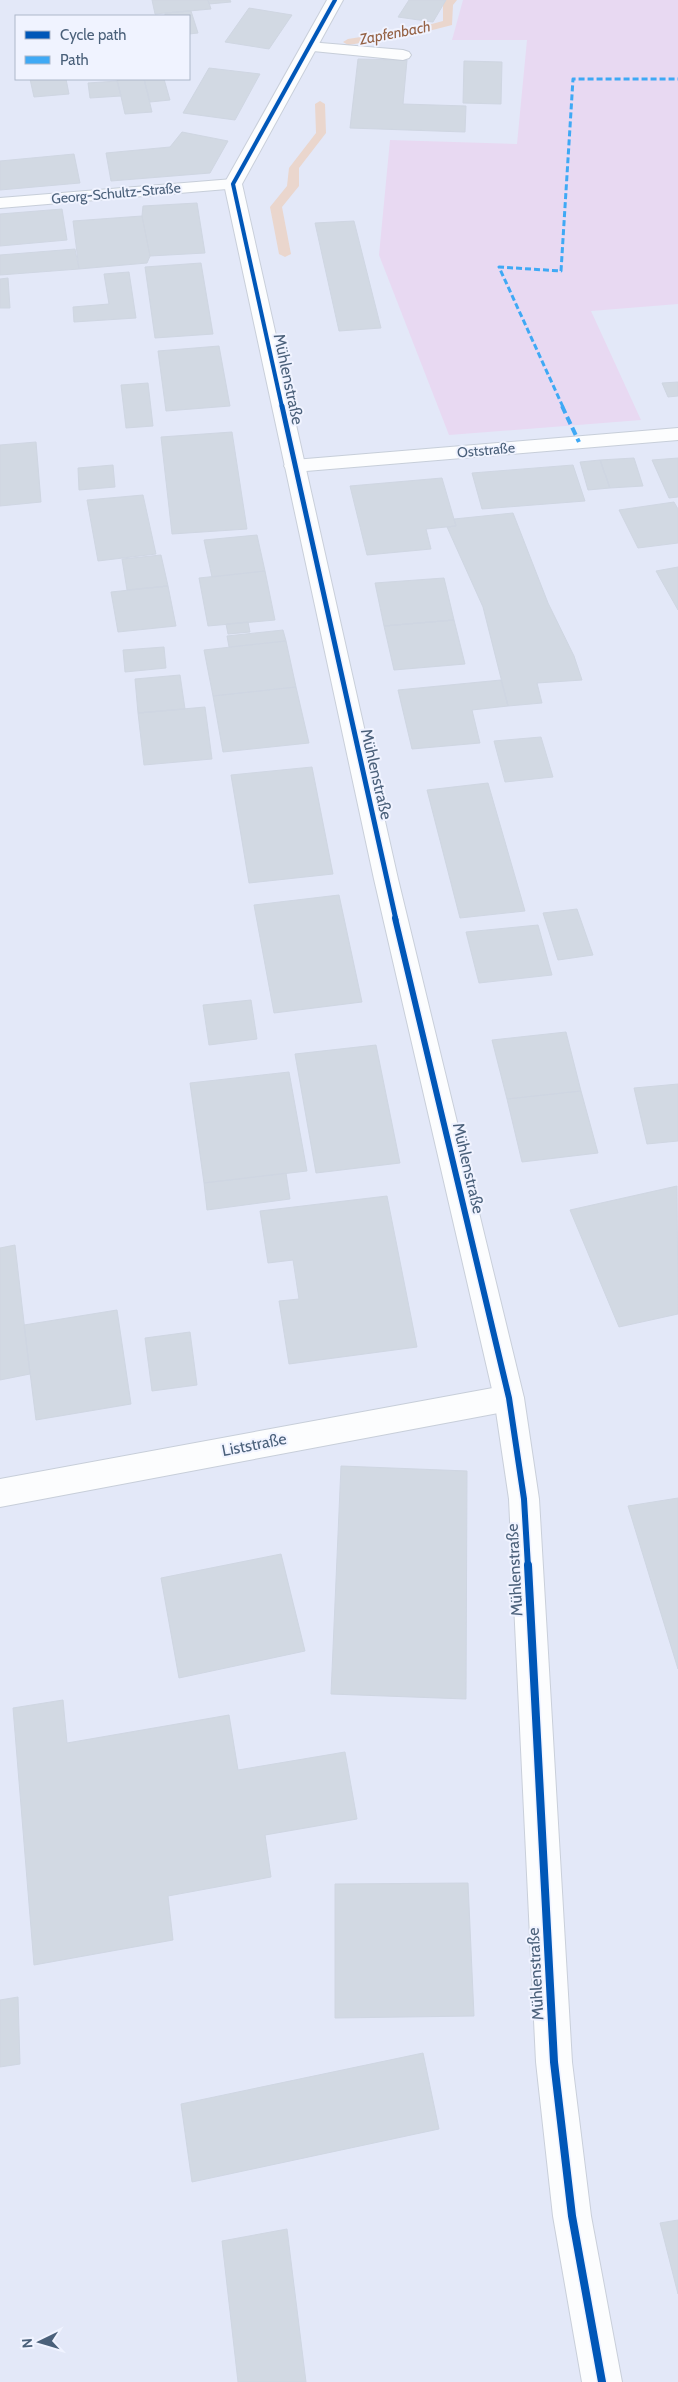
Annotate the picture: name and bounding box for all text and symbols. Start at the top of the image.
legend [15,15,190,80]
water label: Zapfenbach [357,17,432,49]
text: Cycle path [60,26,126,44]
text: Path [60,51,89,69]
street label: Georg-Schultz-Straße [51,178,181,208]
street label: Mühlenstraße [270,332,307,426]
street label: Oststraße [456,439,516,461]
street label: Mühlenstraße [357,727,396,821]
street label: Mühlenstraße [449,1121,488,1215]
street label: Liststraße [220,1429,288,1460]
street label: Mühlenstraße [503,1523,526,1617]
street label: Mühlenstraße [524,1927,547,2021]
north arrow [15,2317,65,2367]
text: N [18,2337,36,2349]

